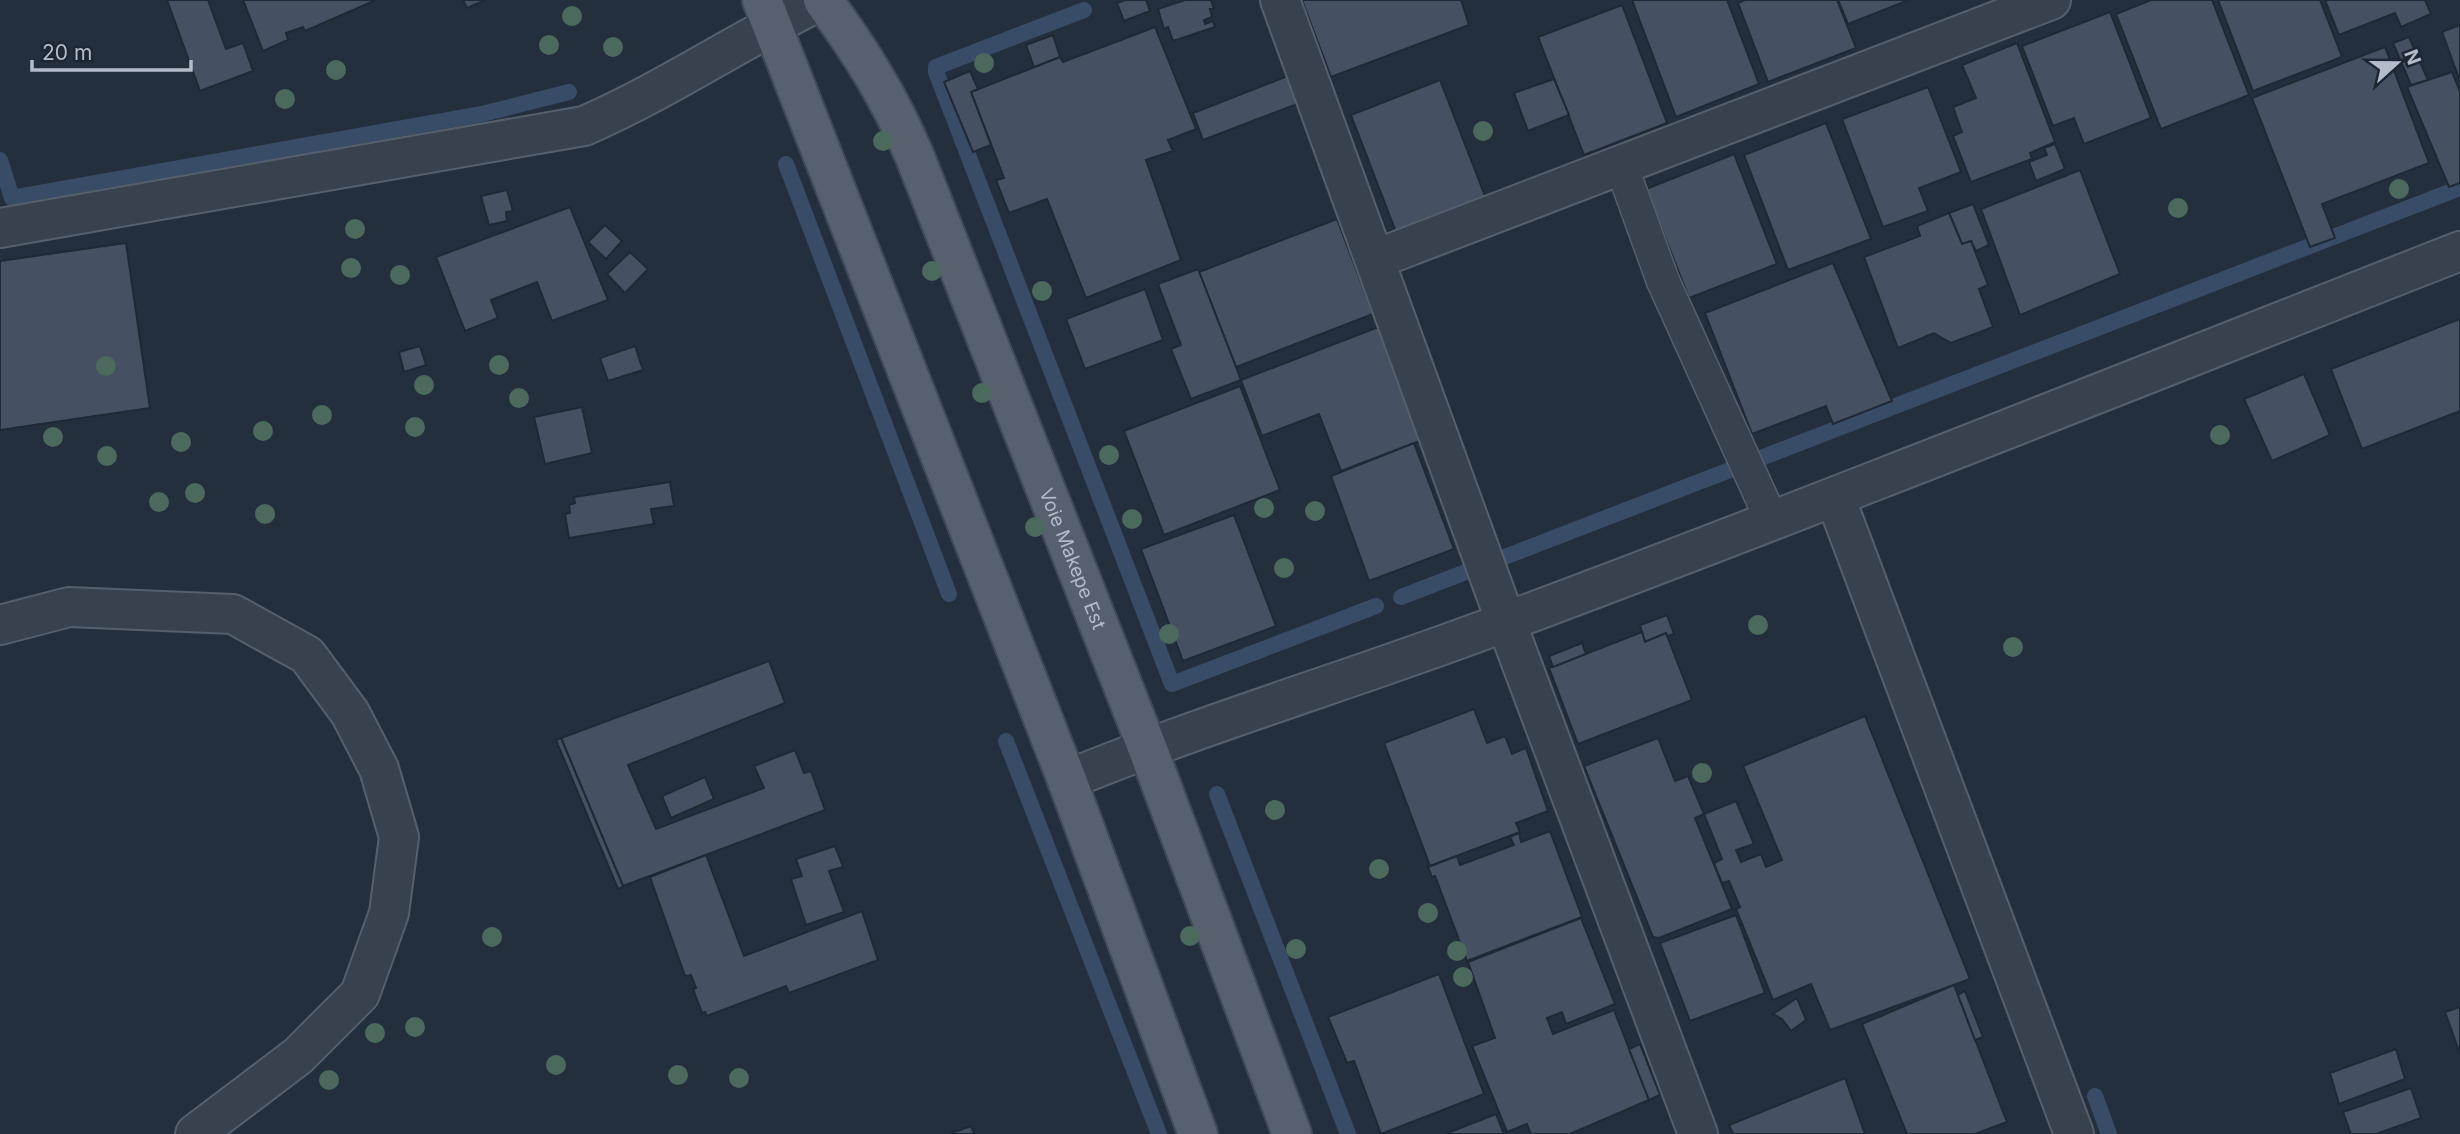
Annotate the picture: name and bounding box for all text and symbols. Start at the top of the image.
scale bar [32,28,191,72]
north arrow [2362,28,2432,98]
text: 20 m [42,40,92,65]
text: N [2399,46,2426,68]
street label: Voie Makepe Est [1035,485,1111,632]

